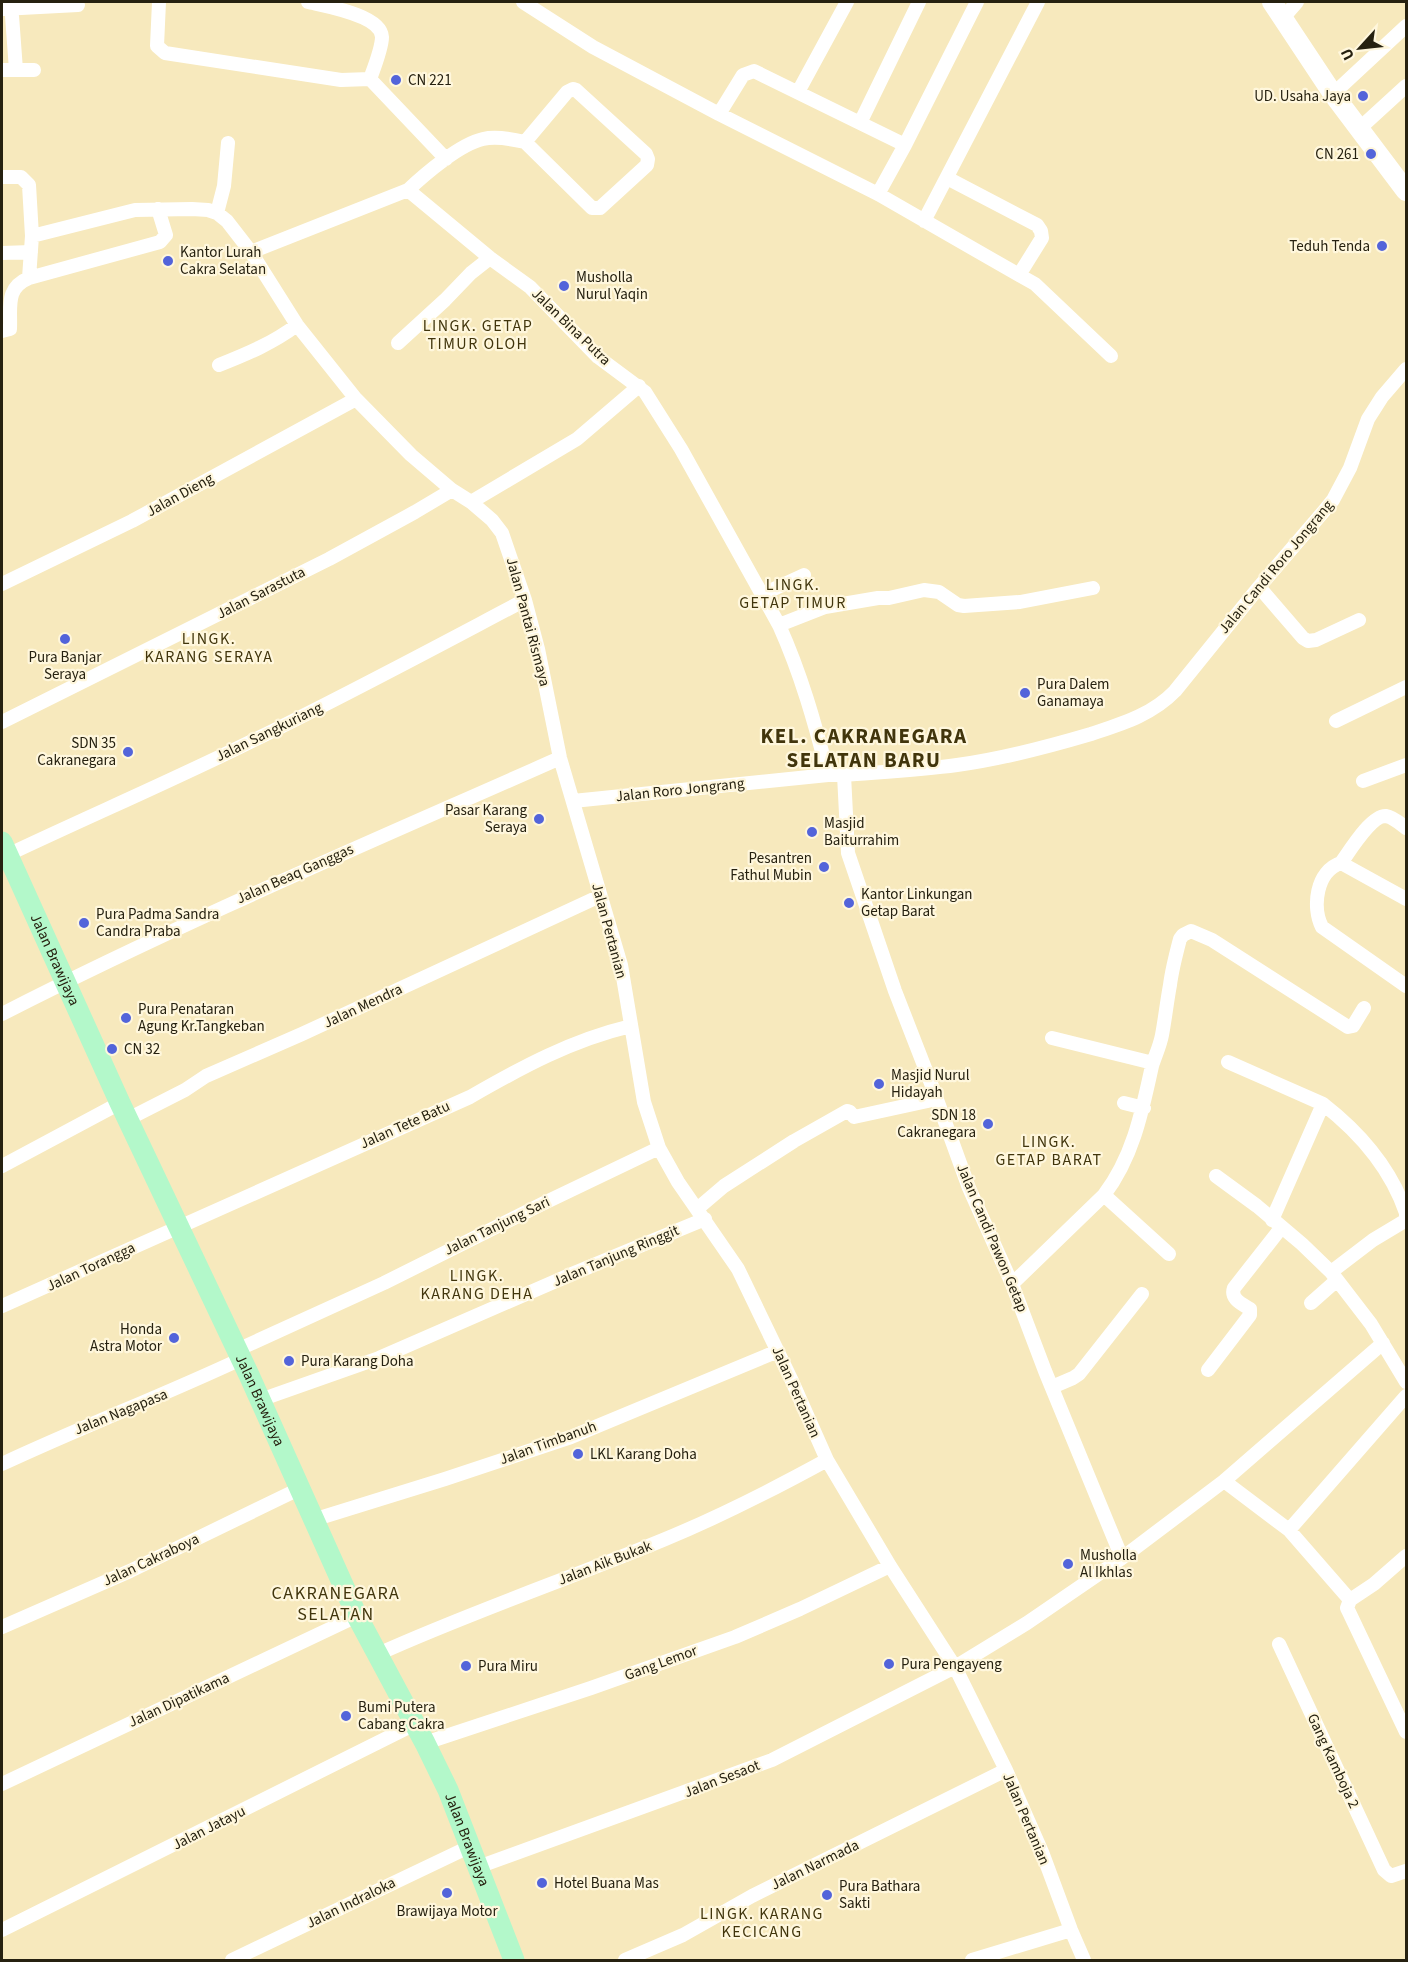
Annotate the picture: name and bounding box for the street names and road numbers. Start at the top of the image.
street label: Jalan Bina Putra [527,284,615,370]
street label: Jalan Dieng [143,468,218,522]
street label: Jalan Candi Roro Jongrang [1214,495,1339,638]
street label: Jalan Pantai Rismaya [501,555,555,689]
street label: Jalan Sarastuta [213,562,309,624]
street label: Jalan Sangkuriang [212,697,326,767]
street label: Jalan Roro Jongrang [615,773,746,807]
street label: Jalan Beaq Ganggas [233,839,357,909]
street label: Jalan Pertanian [586,881,632,981]
street label: Jalan Brawijaya [25,910,85,1009]
street label: Jalan Mendra [320,979,406,1033]
street label: Jalan Tete Batu [357,1096,453,1154]
street label: Jalan Candi Pawon Getap [951,1161,1033,1315]
street label: Jalan Tanjung Sari [441,1191,553,1261]
street label: Jalan Tanjung Ringgit [550,1220,682,1292]
street label: Jalan Torangga [43,1237,139,1297]
street label: Jalan Pertanian [766,1343,826,1441]
street label: Jalan Brawijaya [230,1351,290,1449]
street label: Jalan Nagapasa [71,1384,171,1440]
street label: Jalan Timbanuh [497,1416,599,1470]
street label: Jalan Cakraboya [99,1529,203,1591]
street label: Jalan Aik Bukak [555,1535,655,1591]
street label: Gang Lemor [622,1640,701,1686]
street label: Jalan Dipatikama [125,1667,233,1733]
street label: Gang Kamboja 2 [1302,1710,1364,1812]
street label: Jalan Sesaot [681,1755,763,1803]
street label: Jalan Pertanian [997,1770,1055,1868]
street label: Jalan Brawijaya [440,1790,495,1889]
street label: Jalan Jatayu [169,1801,249,1855]
street label: Jalan Narmada [767,1835,863,1895]
street label: Jalan Indraloka [303,1872,399,1934]

